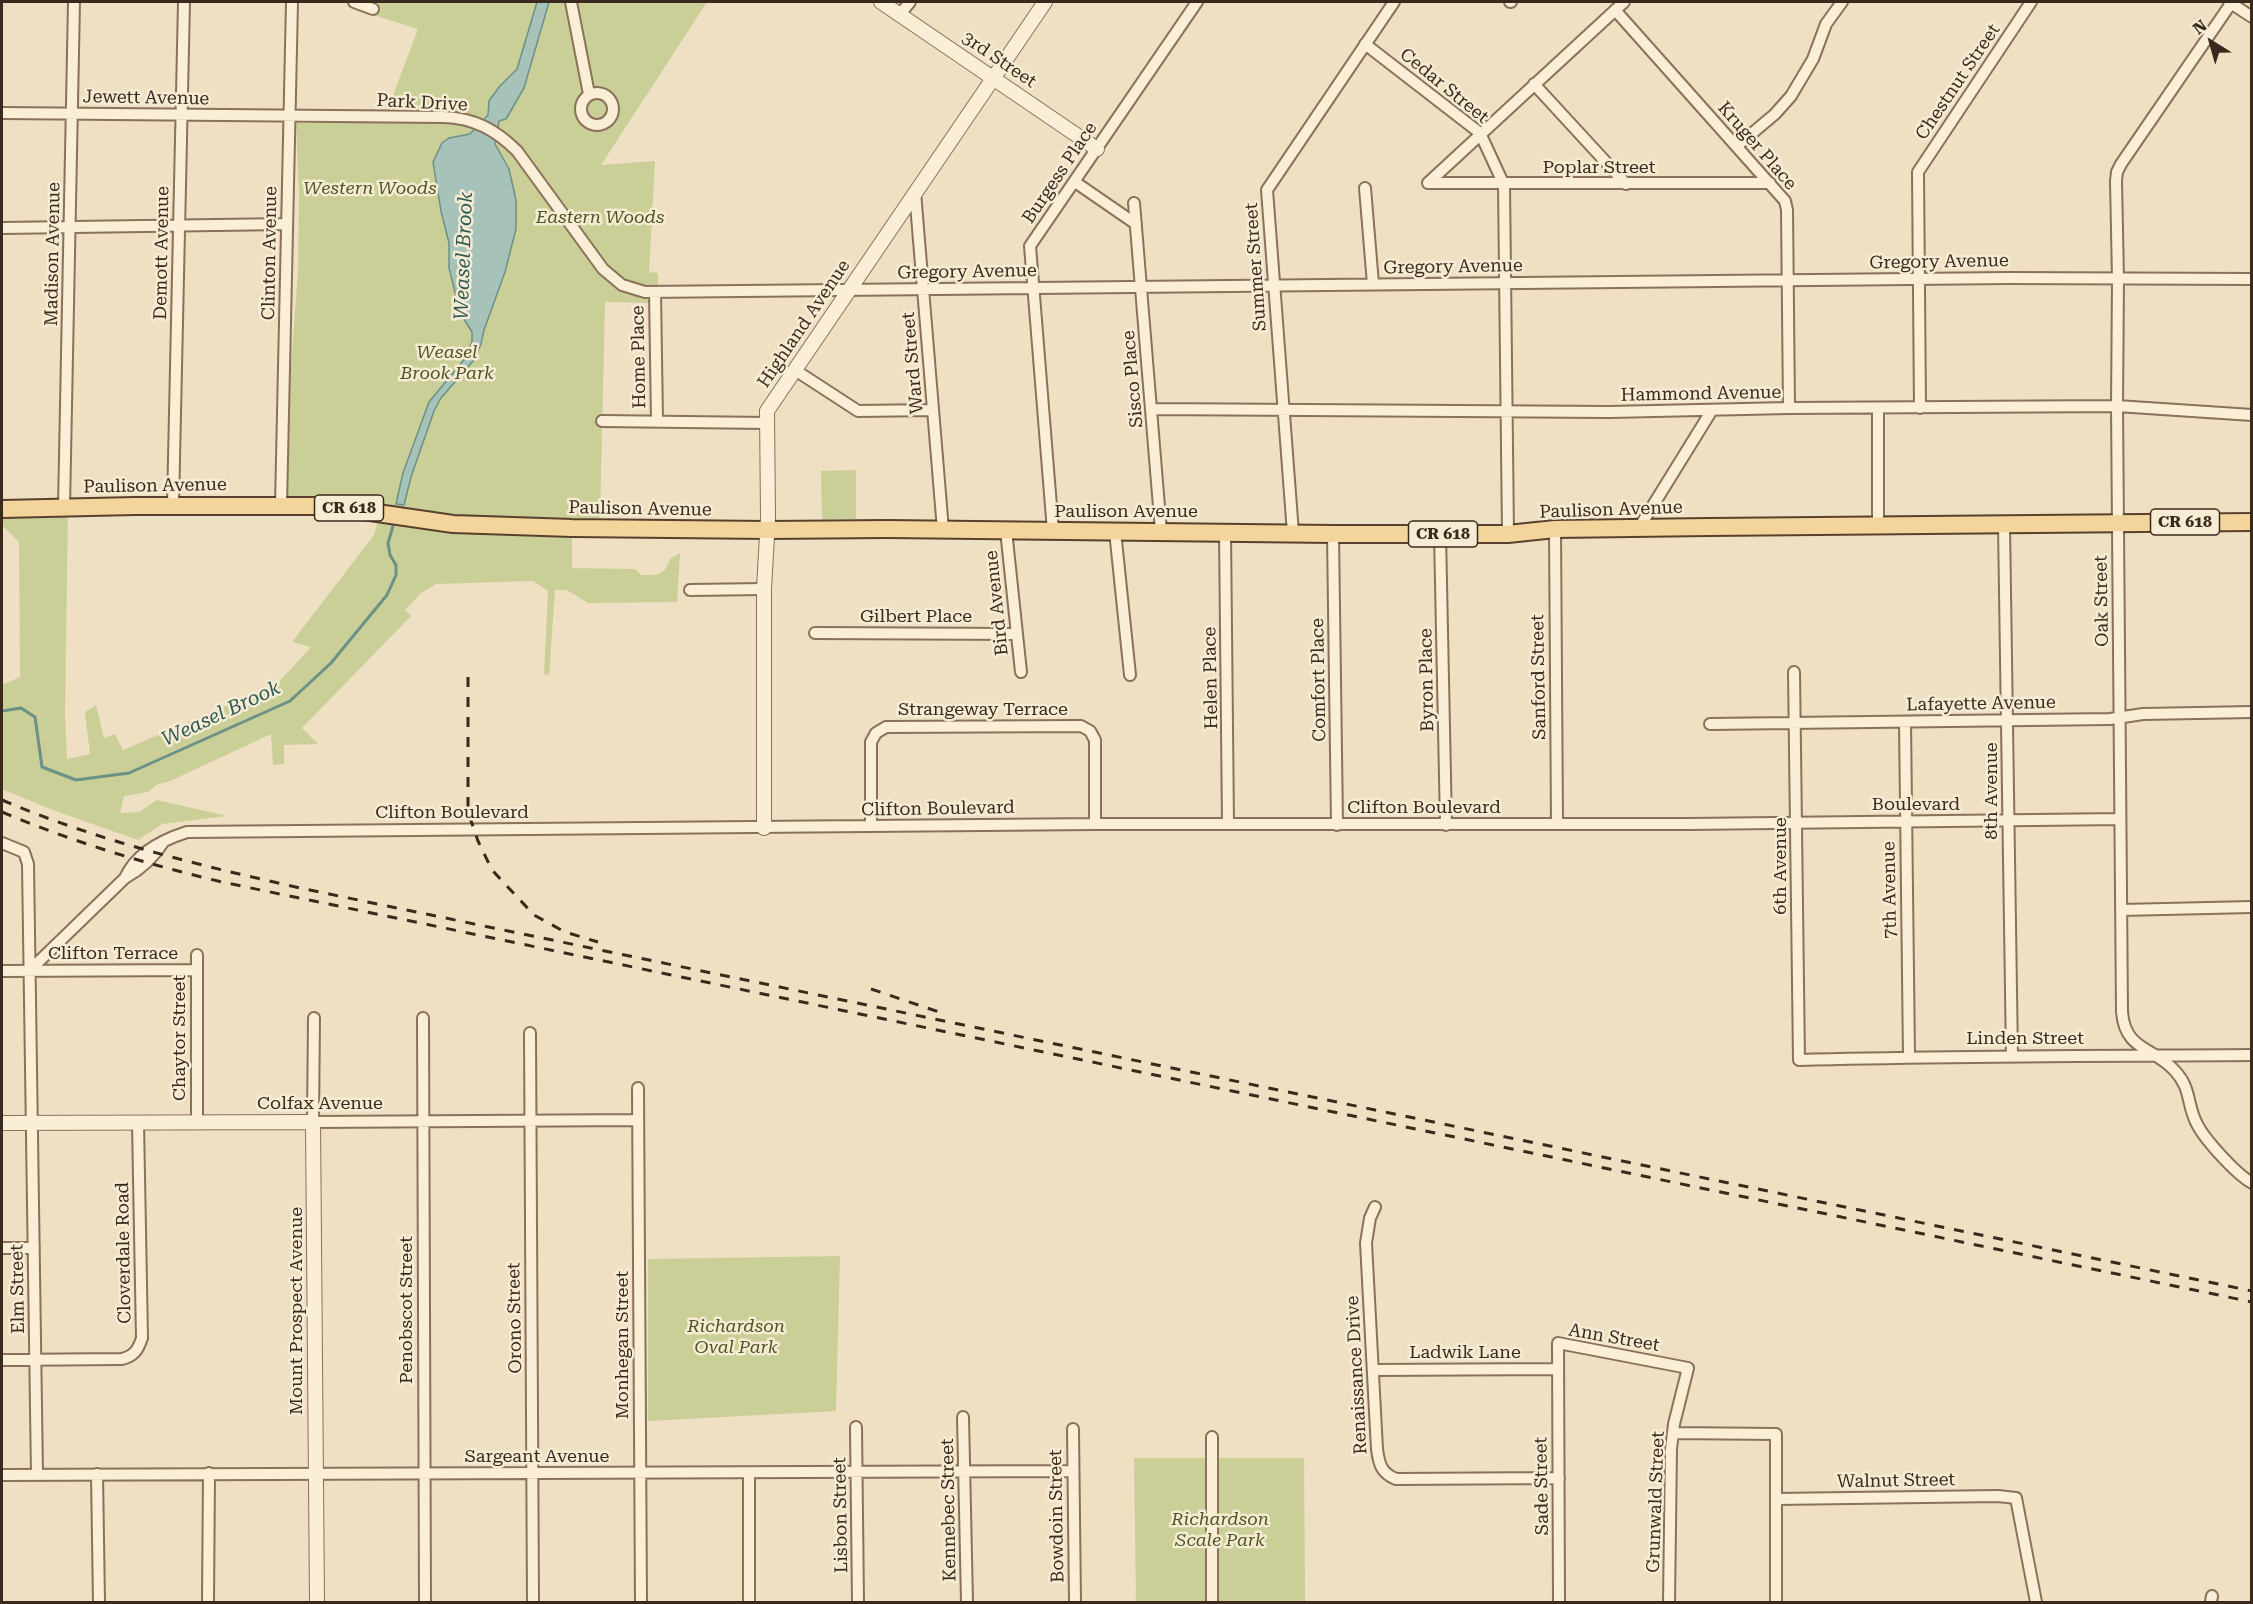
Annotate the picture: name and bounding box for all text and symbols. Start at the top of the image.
north arrow [2181,12,2241,72]
text: N [2189,16,2211,39]
street label: Chestnut Street [1911,20,2005,144]
street label: 3rd Street [958,27,1040,93]
street label: Cedar Street [1395,44,1493,128]
street label: Jewett Avenue [82,86,210,110]
street label: Park Drive [376,90,468,116]
street label: Kruger Place [1713,97,1801,195]
street label: Burgess Place [1018,118,1102,228]
street label: Poplar Street [1543,157,1655,179]
park label: Western Woods [303,178,437,200]
street label: Madison Avenue [41,182,65,326]
street label: Demott Avenue [150,186,174,320]
street label: Clinton Avenue [258,186,282,320]
water label: Weasel Brook [450,192,478,320]
street label: Summer Street [1241,202,1271,332]
park label: Eastern Woods [536,207,664,229]
street label: Gregory Avenue [1869,250,2009,274]
street label: Gregory Avenue [1383,255,1523,279]
street label: Highland Avenue [753,256,855,392]
street label: Gregory Avenue [897,260,1037,284]
street label: Home Place [627,305,651,409]
street label: Ward Street [898,311,928,415]
street label: Sisco Place [1118,329,1148,429]
park label: Weasel Brook Park [400,342,494,385]
street label: Hammond Avenue [1620,382,1782,406]
street label: Paulison Avenue [83,474,227,498]
road number: CR 618 [314,495,384,521]
street label: Paulison Avenue [568,497,712,521]
street label: Paulison Avenue [1539,497,1683,523]
street label: Paulison Avenue [1054,501,1198,523]
road number: CR 618 [2150,509,2220,535]
road number: CR 618 [1408,521,1478,547]
street label: Bird Avenue [981,549,1013,657]
street label: Oak Street [2090,555,2114,647]
street label: Gilbert Place [860,606,972,628]
street label: Sanford Street [1527,614,1551,740]
street label: Comfort Place [1307,618,1331,742]
street label: Helen Place [1199,626,1223,730]
street label: Byron Place [1415,628,1439,732]
water label: Weasel Brook [158,676,284,752]
street label: Lafayette Avenue [1906,692,2056,716]
street label: Strangeway Terrace [898,699,1068,721]
street label: 8th Avenue [1981,742,2003,840]
street label: Boulevard [1872,794,1960,816]
street label: Clifton Boulevard [861,797,1015,821]
street label: Clifton Boulevard [1347,797,1501,819]
street label: Clifton Boulevard [375,802,529,824]
street label: 6th Avenue [1770,817,1792,915]
street label: 7th Avenue [1878,841,1902,939]
street label: Clifton Terrace [48,943,178,965]
street label: Chaytor Street [169,975,191,1101]
street label: Linden Street [1966,1028,2084,1050]
street label: Colfax Avenue [257,1093,383,1115]
street label: Cloverdale Road [112,1182,136,1324]
street label: Mount Prospect Avenue [286,1207,308,1415]
street label: Penobscot Street [396,1236,418,1384]
street label: Elm Street [6,1244,30,1334]
street label: Orono Street [503,1262,527,1374]
street label: Monhegan Street [612,1271,634,1419]
street label: Renaissance Drive [1342,1295,1372,1455]
park label: Richardson Oval Park [687,1316,785,1358]
street label: Ann Street [1567,1319,1661,1357]
street label: Ladwik Lane [1409,1342,1521,1364]
street label: Grunwald Street [1643,1431,1669,1573]
street label: Sade Street [1530,1437,1554,1535]
street label: Kennebec Street [937,1438,961,1582]
street label: Sargeant Avenue [465,1446,609,1468]
street label: Bowdoin Street [1045,1449,1069,1583]
street label: Lisbon Street [829,1457,853,1573]
street label: Walnut Street [1837,1469,1955,1493]
park label: Richardson Scale Park [1171,1509,1269,1552]

